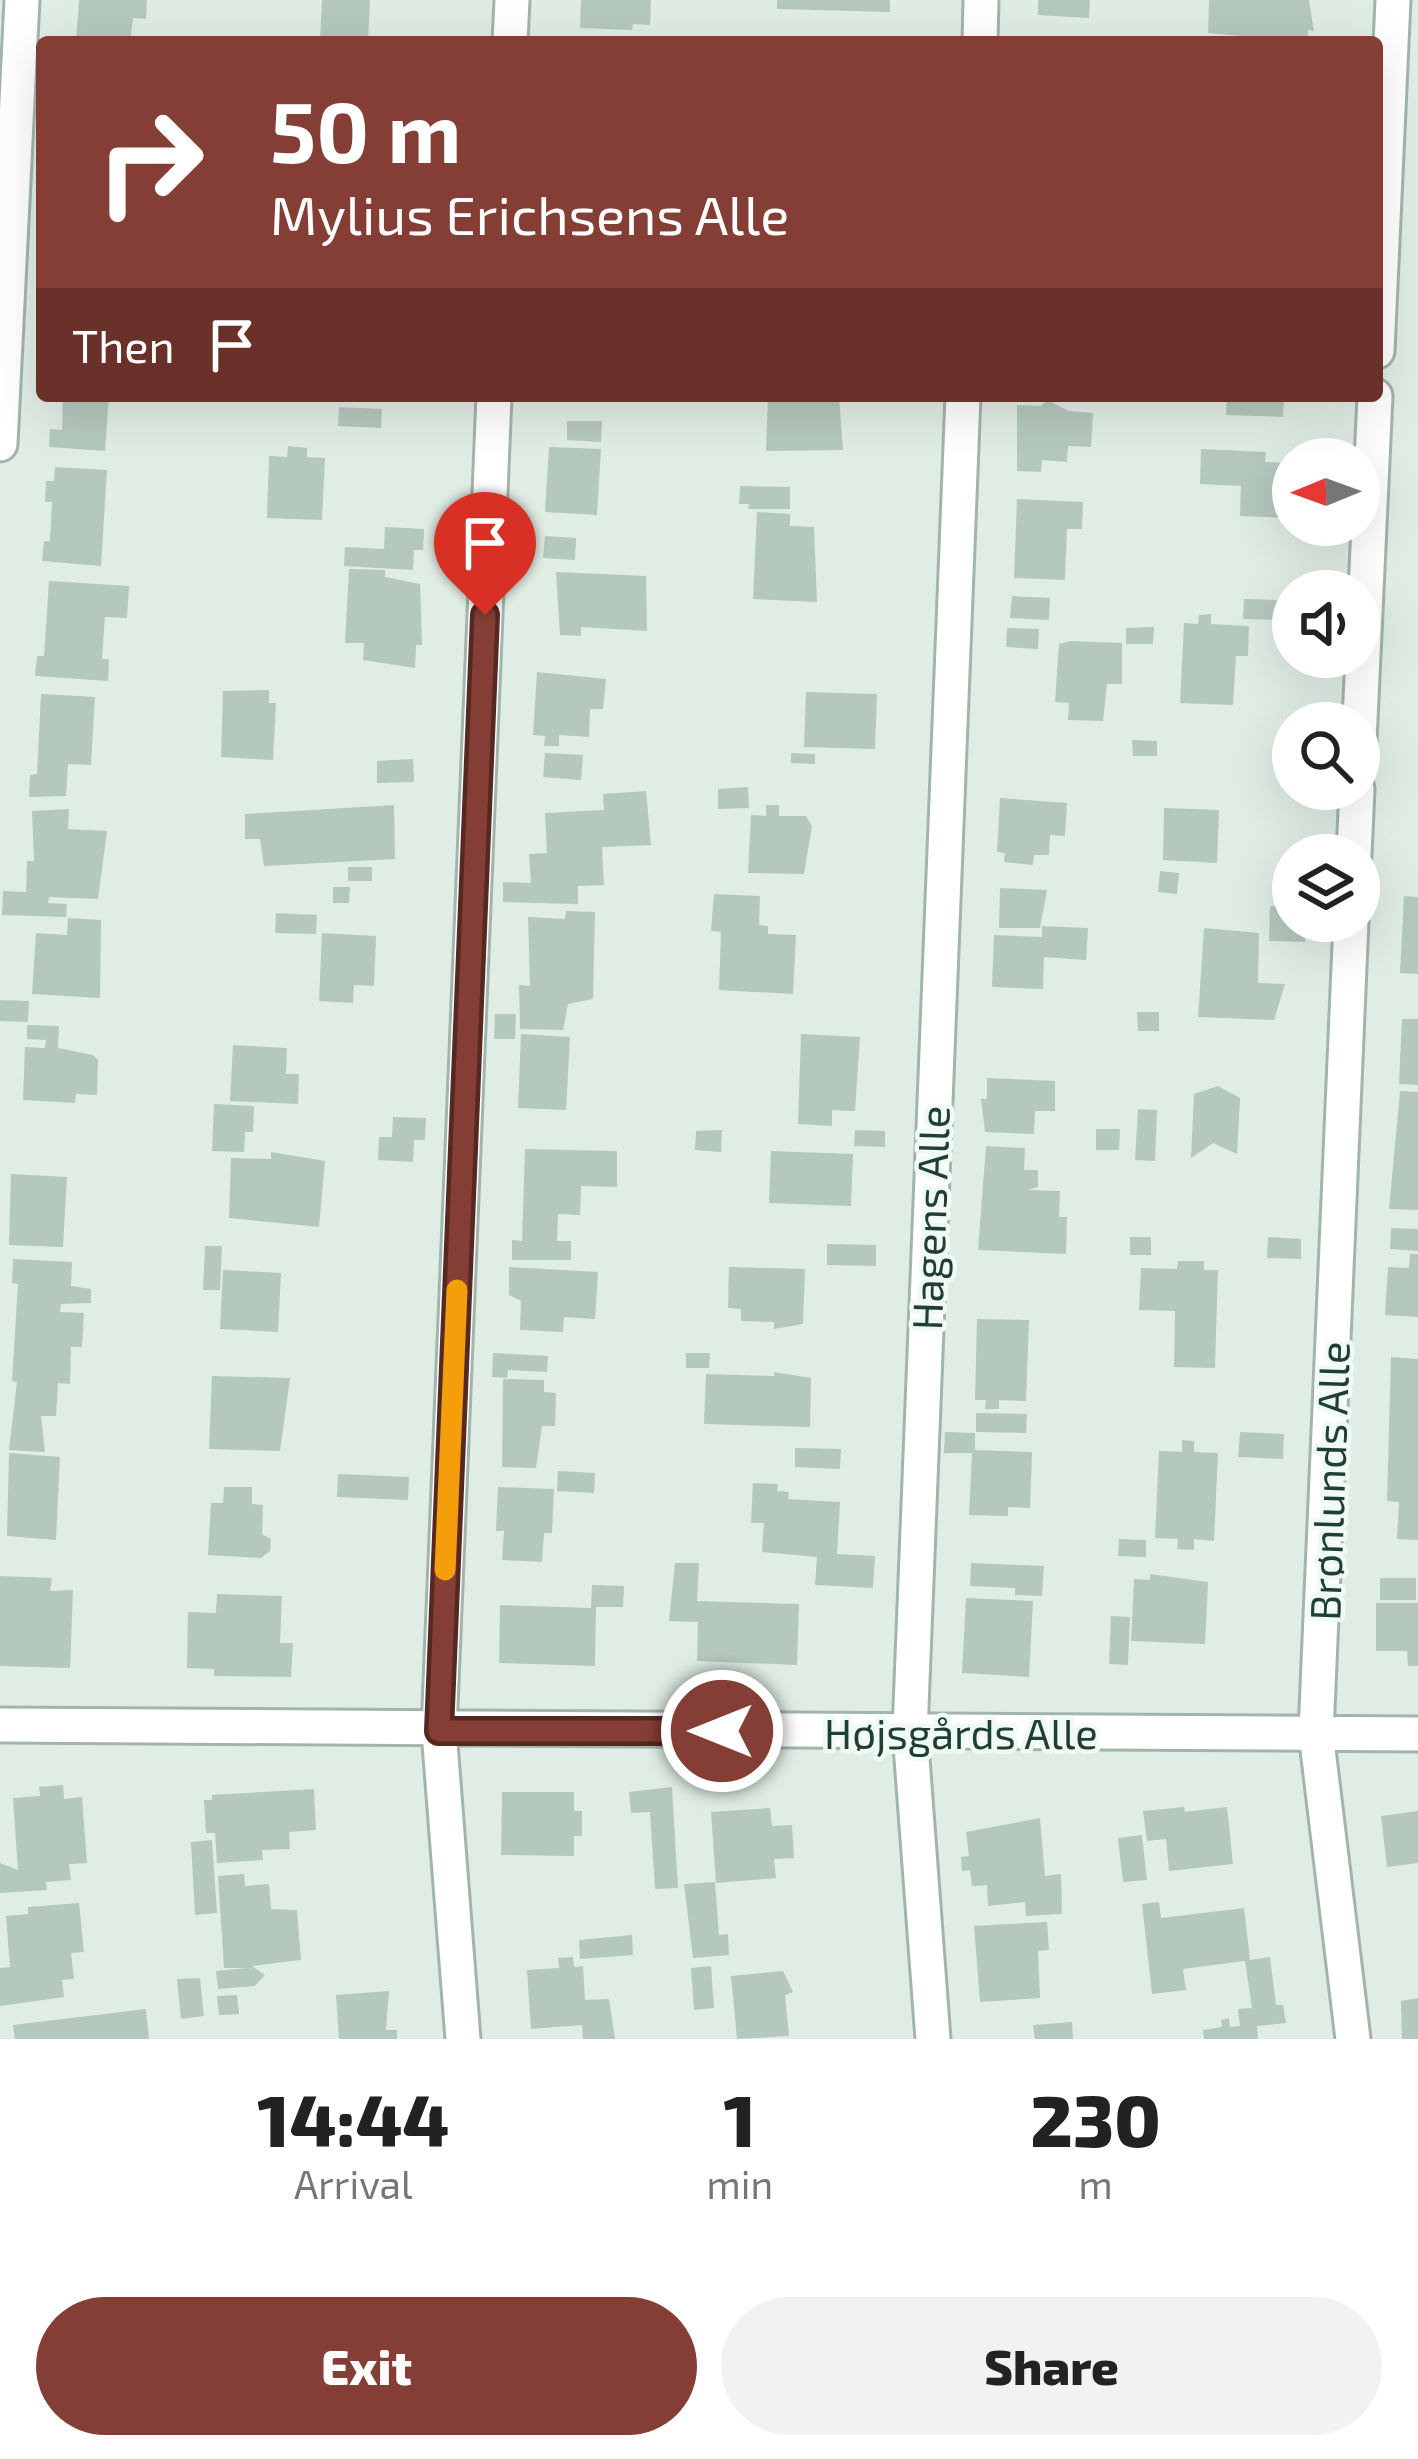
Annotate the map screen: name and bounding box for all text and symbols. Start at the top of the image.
text: 50 m [270,79,462,180]
icon: right [72,84,228,240]
text: Mylius Erichsens Alle [270,181,789,246]
icon: arrive [199,312,265,378]
text: Then [72,318,175,372]
north arrow [1272,438,1380,546]
map controls [1272,438,1380,942]
pin [434,492,536,615]
icon: arrive [452,510,518,576]
button: sound [1272,570,1380,678]
button: search [1272,702,1380,810]
button: layers [1272,834,1380,942]
street label: Hagens Alle [900,1105,958,1331]
street label: Brønlunds Alle [1298,1341,1358,1621]
position arrow [659,1668,785,1794]
street label: Højsgårds Alle [824,1707,1098,1758]
text: 14:44 [257,2075,449,2161]
text: 1 [724,2075,756,2161]
text: 230 [1030,2075,1161,2161]
text: Arrival [294,2160,413,2207]
text: min [707,2160,773,2207]
text: m [1078,2160,1113,2207]
button: Exit [36,2297,697,2435]
button: Share [721,2297,1382,2435]

